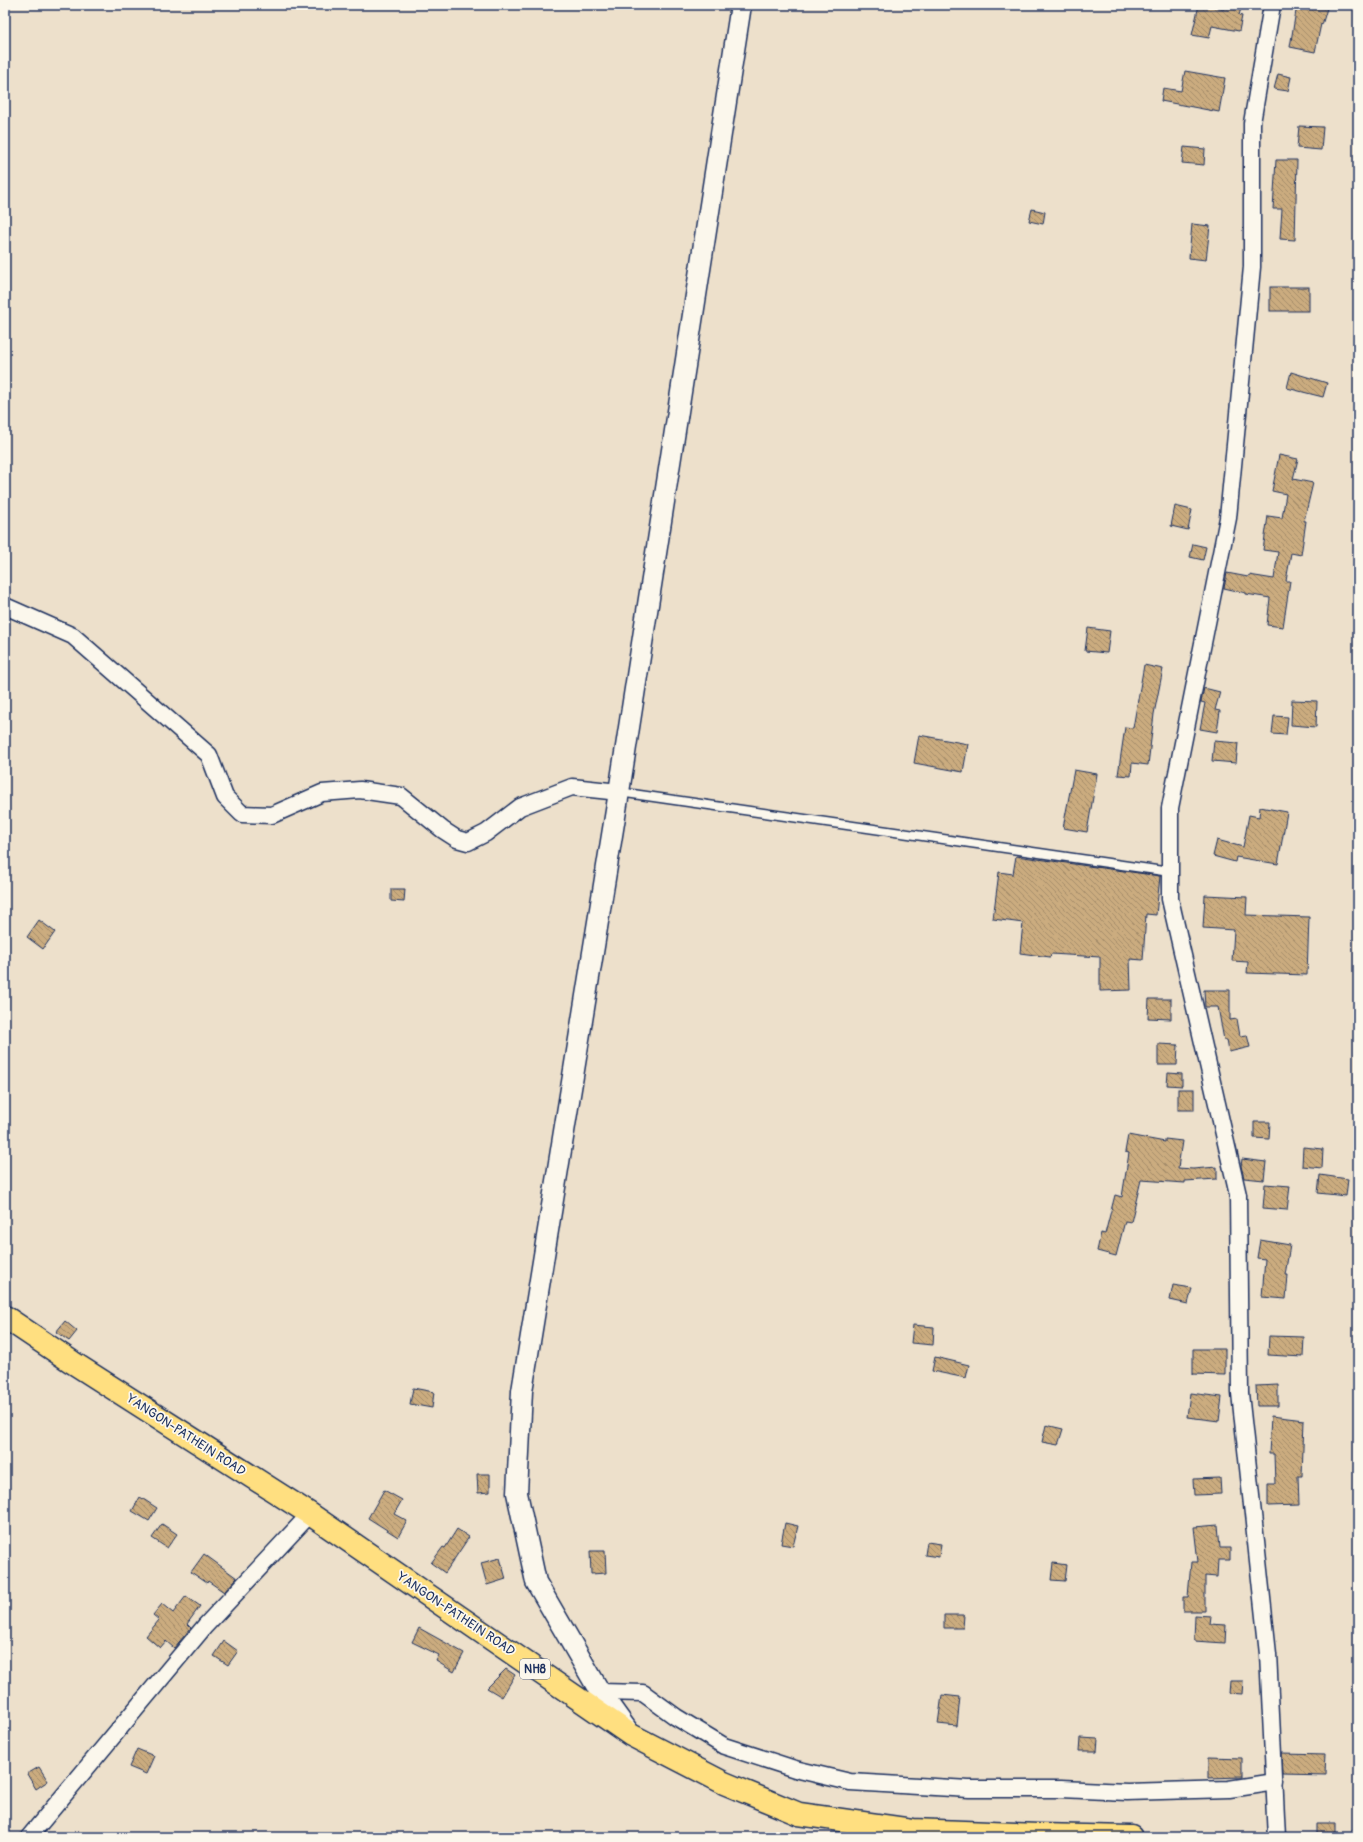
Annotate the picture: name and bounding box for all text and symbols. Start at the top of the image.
street label: YANGON-PATHEIN ROAD [123,1390,249,1479]
street label: YANGON-PATHEIN ROAD [393,1568,518,1659]
road number: NH8 [520,1659,550,1679]

